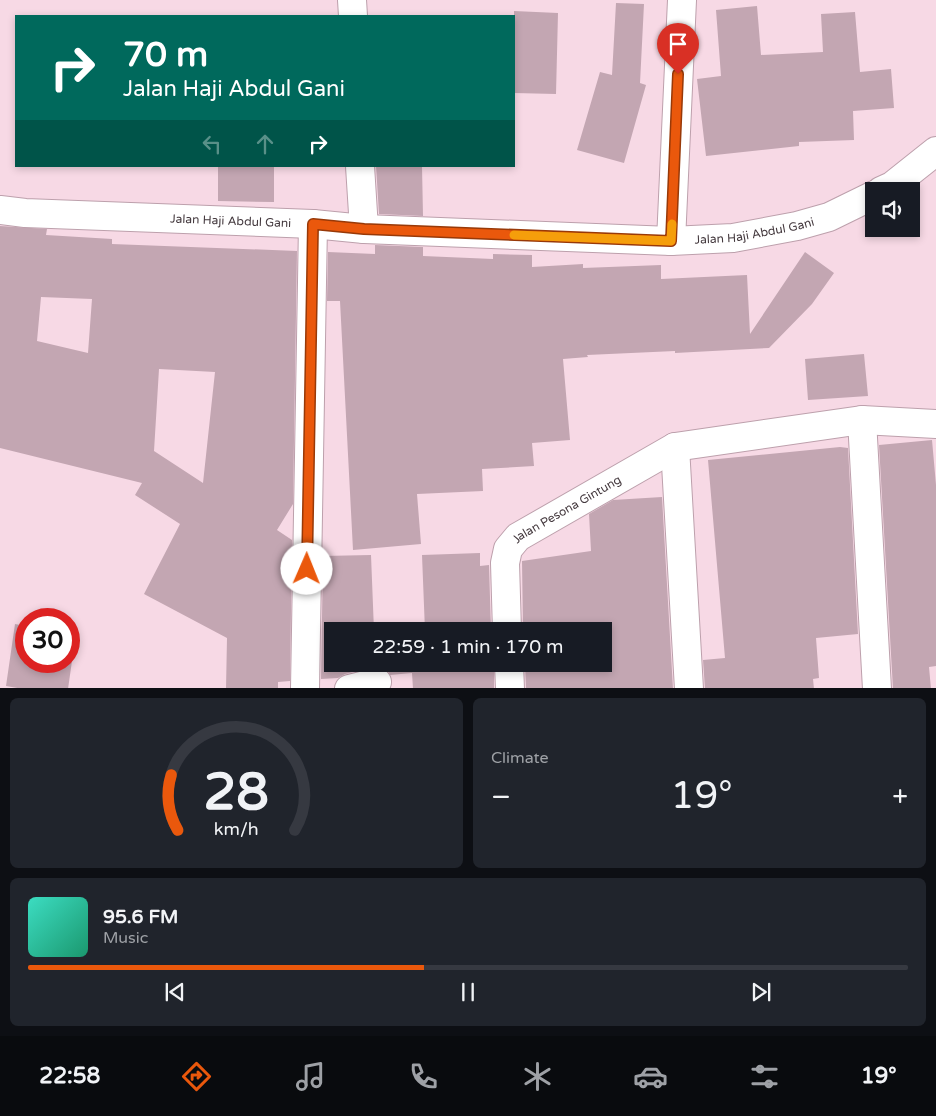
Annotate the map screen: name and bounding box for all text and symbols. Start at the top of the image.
pin [657,23,699,74]
icon: arrive [664,30,692,58]
text: 70 m [123,34,208,76]
icon: right [40,35,105,100]
text: Jalan Haji Abdul Gani [123,76,345,102]
icon: left [198,130,226,158]
icon: ahead [251,130,279,158]
icon: right [304,130,332,158]
map controls [865,182,920,237]
button: sound [865,182,920,237]
street label: Jalan Haji Abdul Gani [170,212,291,230]
street label: Jalan Haji Abdul Gani [694,215,816,247]
street label: Jalan Pesona Gintung [509,472,624,546]
position arrow [280,542,332,594]
speed limit sign: 30 [15,608,80,673]
text: 22:59 · 1 min · 170 m [372,636,564,658]
text: Climate [491,748,549,768]
text: 28 [204,761,269,824]
text: 19° [671,773,733,819]
text: − [491,780,511,814]
text: + [892,780,908,814]
text: km/h [214,819,259,840]
text: 95.6 FM [103,906,178,928]
text: Music [103,928,148,948]
icon: previous [161,978,189,1006]
icon: pause [454,978,482,1006]
icon: next [747,978,775,1006]
icon: directions [179,1059,214,1094]
icon: music [293,1059,328,1094]
icon: phone [406,1059,441,1094]
icon: climate [520,1059,555,1094]
icon: car [633,1059,668,1094]
icon: filters [747,1059,782,1094]
text: 22:58 [39,1063,100,1089]
text: 19° [861,1063,897,1089]

